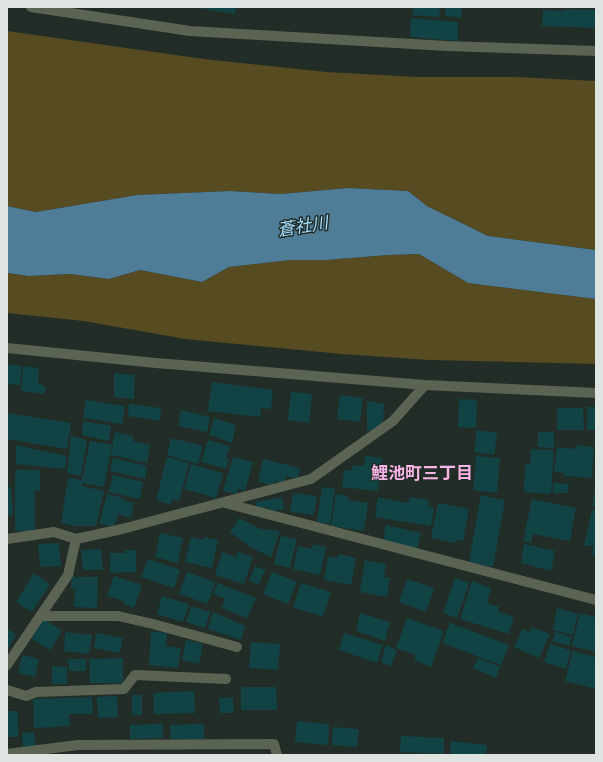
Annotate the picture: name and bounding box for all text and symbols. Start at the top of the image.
water label: 蒼社川 [276,214,330,242]
district label: 鯉池町三丁目 [371,465,473,485]

